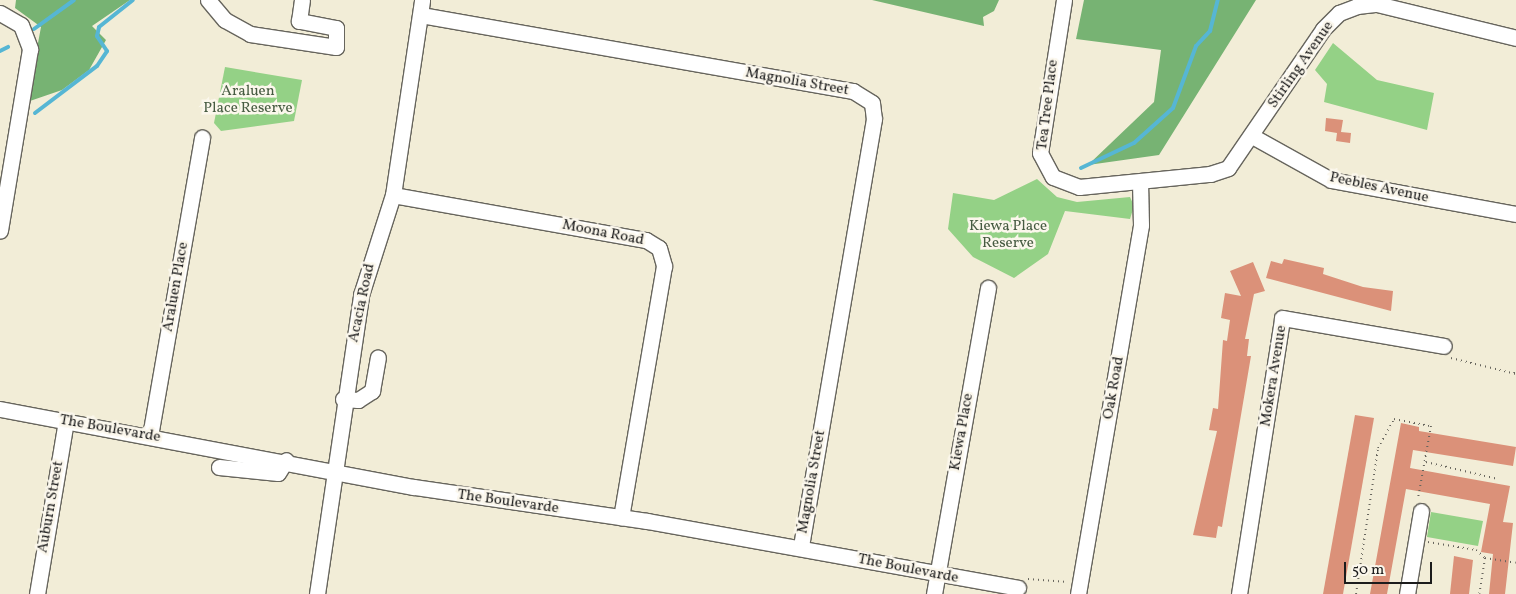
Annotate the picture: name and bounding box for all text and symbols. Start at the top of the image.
street label: Stirling Avenue [1264,18,1338,112]
street label: Tea Tree Place [1033,59,1063,151]
street label: Magnolia Street [744,64,850,100]
park label: Araluen Place Reserve [203,82,293,117]
street label: Peebles Avenue [1328,169,1430,207]
street label: Moona Road [561,216,645,250]
park label: Kiewa Place Reserve [969,217,1047,252]
street label: Araluen Place [159,241,193,333]
street label: Acacia Road [345,262,379,344]
street label: Mokera Avenue [1257,324,1291,428]
street label: Oak Road [1100,355,1128,421]
street label: Kiewa Place [946,392,978,472]
street label: The Boulevarde [58,411,162,447]
street label: Magnolia Street [794,429,830,535]
street label: Auburn Street [34,460,68,554]
street label: The Boulevarde [456,486,560,518]
street label: The Boulevarde [856,550,960,588]
scale bar [1346,552,1434,584]
text: 50 m [1352,560,1384,581]

